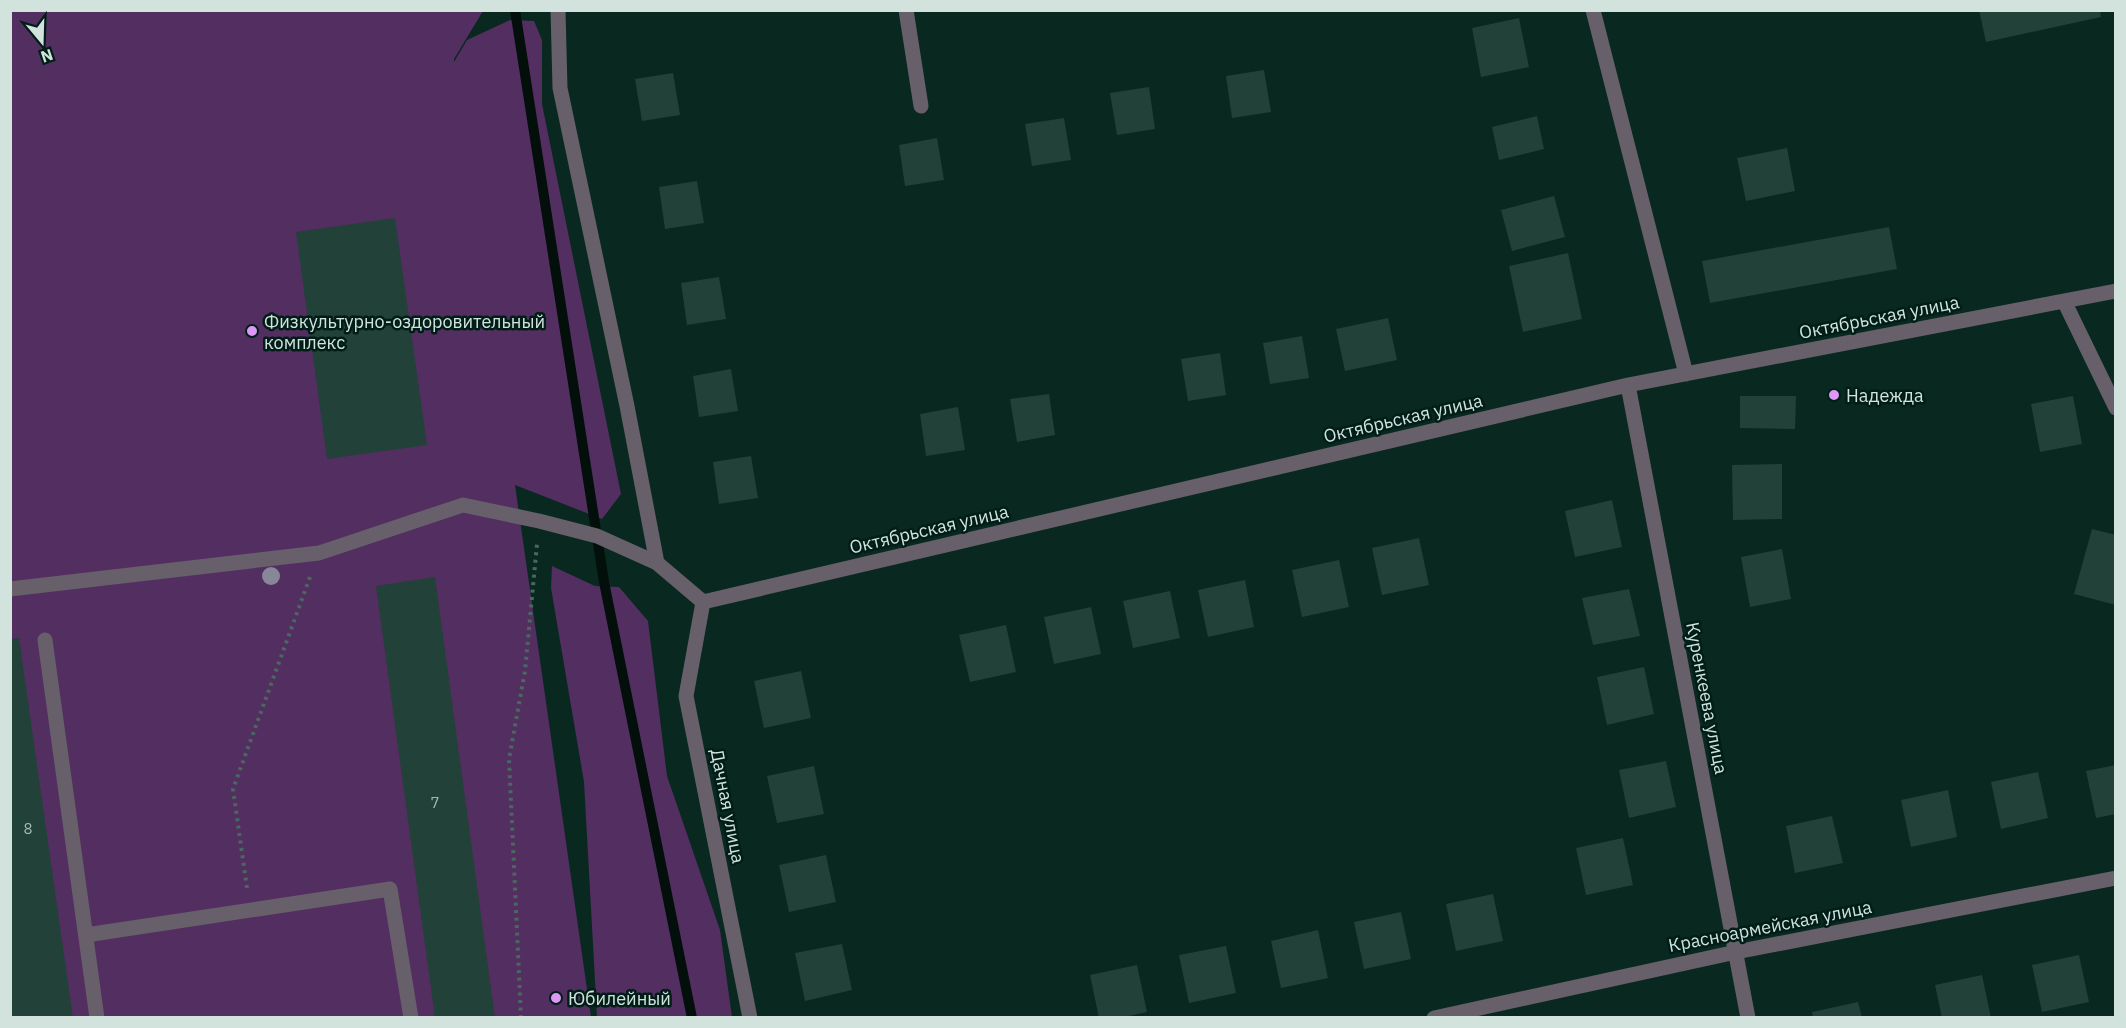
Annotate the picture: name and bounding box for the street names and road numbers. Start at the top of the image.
street label: Октябрьская улица [1797,290,1961,344]
street label: Октябрьская улица [1321,388,1485,448]
street label: Октябрьская улица [847,499,1011,559]
street label: Куренкеева улица [1681,620,1733,776]
street label: Дачная улица [706,747,750,866]
street label: Красноармейская улица [1666,895,1874,957]

